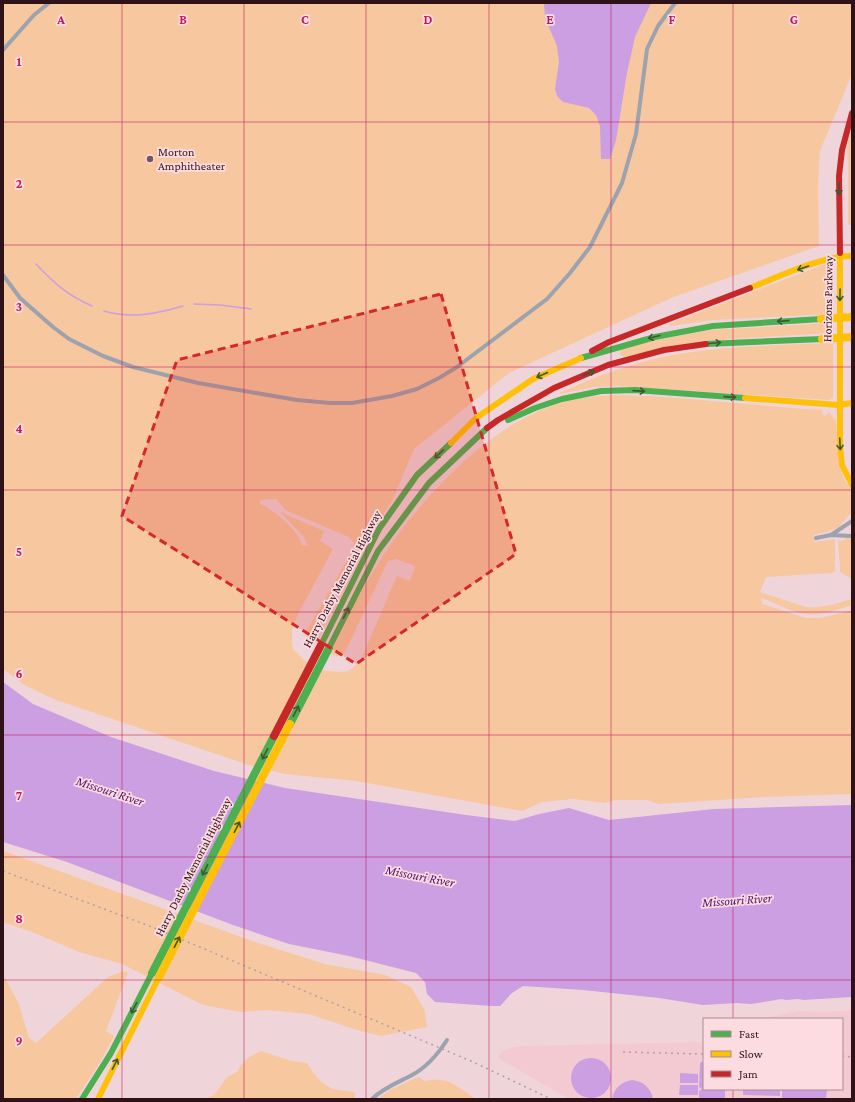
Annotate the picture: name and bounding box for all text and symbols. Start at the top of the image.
text: A [56,12,65,27]
text: B [179,12,187,27]
text: C [301,12,309,27]
text: D [424,12,433,27]
text: E [546,12,554,27]
text: F [669,12,676,27]
text: G [790,12,798,27]
text: 1 [17,54,22,69]
place label: Morton Amphitheater [158,145,226,173]
marker: Morton Amphitheater [145,154,155,164]
text: 2 [16,176,23,191]
one-way arrow [835,182,843,195]
street label: Horizons Parkway [820,255,836,342]
one-way arrow [797,265,810,272]
one-way arrow [836,288,844,301]
text: 3 [16,299,22,314]
one-way arrow [777,318,790,325]
one-way arrow [648,334,661,342]
one-way arrow [708,339,721,347]
one-way arrow [582,369,594,376]
one-way arrow [536,372,548,379]
one-way arrow [632,387,645,394]
one-way arrow [723,394,736,401]
text: 4 [15,421,23,436]
one-way arrow [836,437,844,450]
one-way arrow [434,449,444,459]
street label: Harry Darby Memorial Highway [300,507,384,650]
text: 5 [16,544,22,559]
one-way arrow [343,608,350,620]
text: 6 [15,666,23,681]
one-way arrow [293,705,301,717]
one-way arrow [261,748,268,760]
water label: Missouri River [73,773,146,809]
text: 7 [16,788,22,803]
street label: Harry Darby Memorial Highway [152,795,234,939]
one-way arrow [233,821,241,833]
water label: Missouri River [383,862,456,890]
one-way arrow [201,863,209,875]
water label: Missouri River [700,890,773,910]
text: 8 [15,911,23,926]
one-way arrow [174,936,181,948]
one-way arrow [130,1002,138,1014]
legend [703,1018,843,1090]
text: Fast [739,1027,760,1041]
text: 9 [15,1033,23,1048]
text: Slow [739,1047,763,1061]
one-way arrow [112,1058,120,1070]
text: Jam [738,1067,758,1081]

